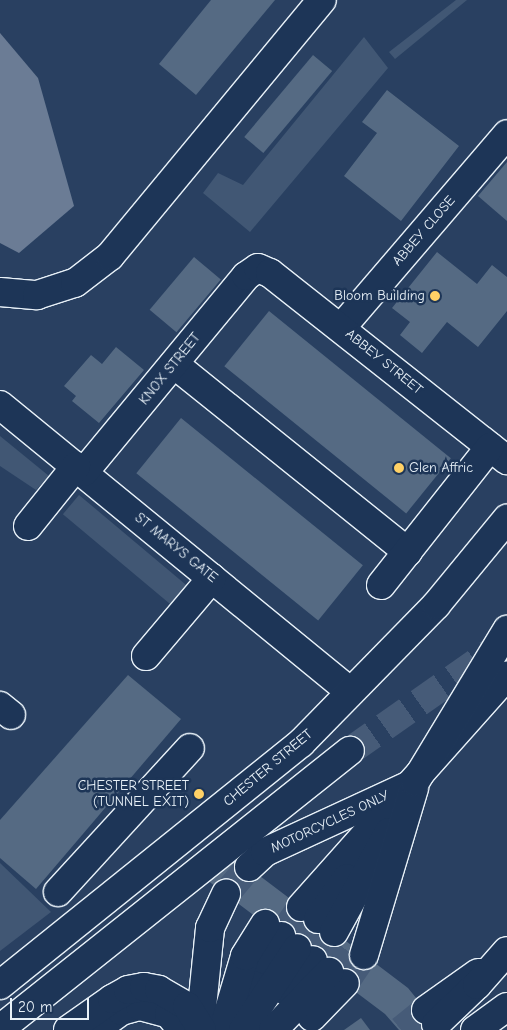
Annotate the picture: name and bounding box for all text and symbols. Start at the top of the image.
street label: ABBEY CLOSE [389,193,459,269]
place label: Bloom Building [334,288,425,304]
marker: Bloom Building [429,290,441,302]
street label: ABBEY STREET [342,326,426,398]
street label: KNOX STREET [136,330,204,408]
place label: Glen Affric [409,460,473,476]
marker: Glen Affric [393,462,405,474]
street label: ST MARYS GATE [131,510,221,586]
street label: CHESTER STREET [220,726,316,810]
place label: CHESTER STREET (TUNNEL EXIT) [78,778,189,810]
street label: MOTORCYCLES ONLY [268,787,392,857]
marker: CHESTER STREET (TUNNEL EXIT) [193,788,205,800]
scale bar [12,988,91,1020]
text: 20 m [18,998,52,1016]

